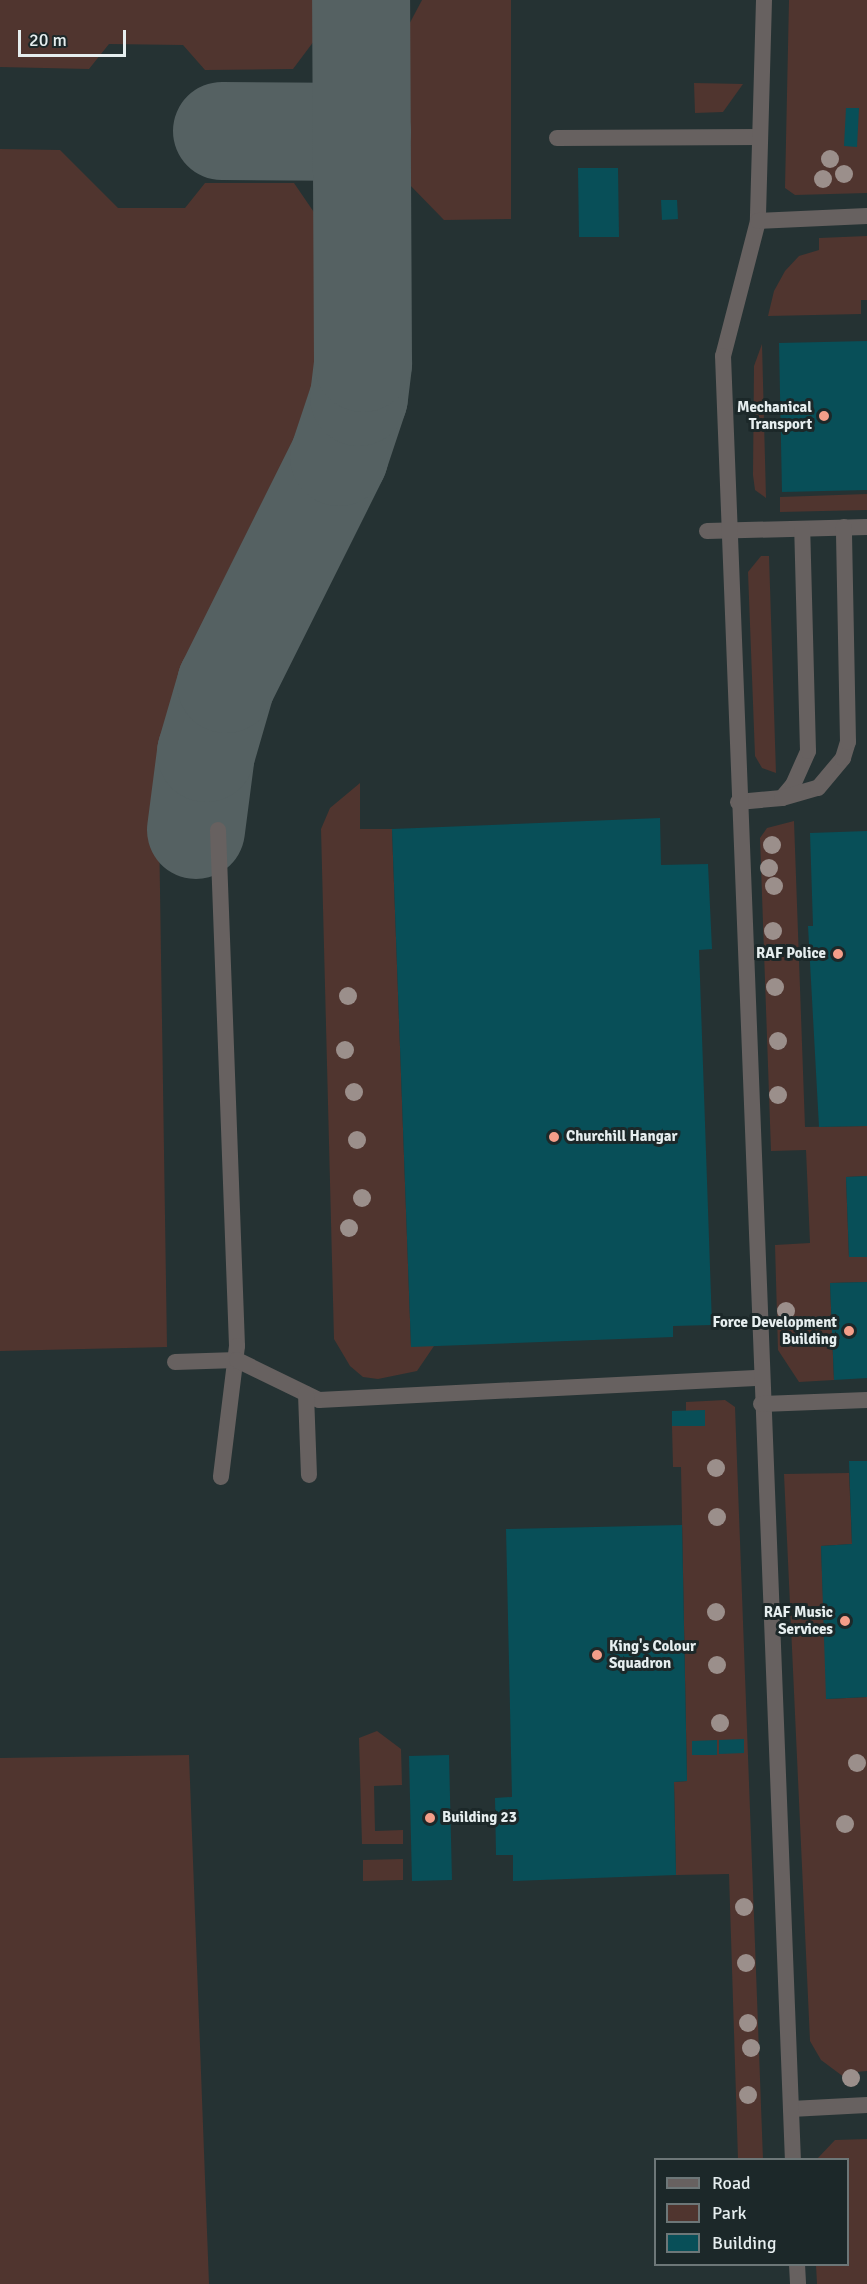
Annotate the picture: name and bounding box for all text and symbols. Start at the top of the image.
scale bar [21,18,129,56]
text: 20 m [29,29,67,51]
place label: Mechanical Transport [737,398,812,433]
marker: Mechanical Transport [817,409,831,423]
place label: RAF Police [756,945,826,963]
marker: RAF Police [831,947,845,961]
place label: Churchill Hangar [566,1128,677,1146]
marker: Churchill Hangar [547,1130,561,1144]
place label: Force Development Building [712,1313,837,1348]
marker: Force Development Building [842,1324,856,1338]
place label: RAF Music Services [764,1603,833,1638]
marker: RAF Music Services [838,1614,852,1628]
place label: King's Colour Squadron [609,1637,696,1672]
marker: King's Colour Squadron [590,1648,604,1662]
place label: Building 23 [442,1809,517,1827]
marker: Building 23 [423,1811,437,1825]
legend [654,2158,849,2266]
text: Road [712,2172,751,2194]
text: Park [712,2202,747,2224]
text: Building [712,2232,776,2254]

